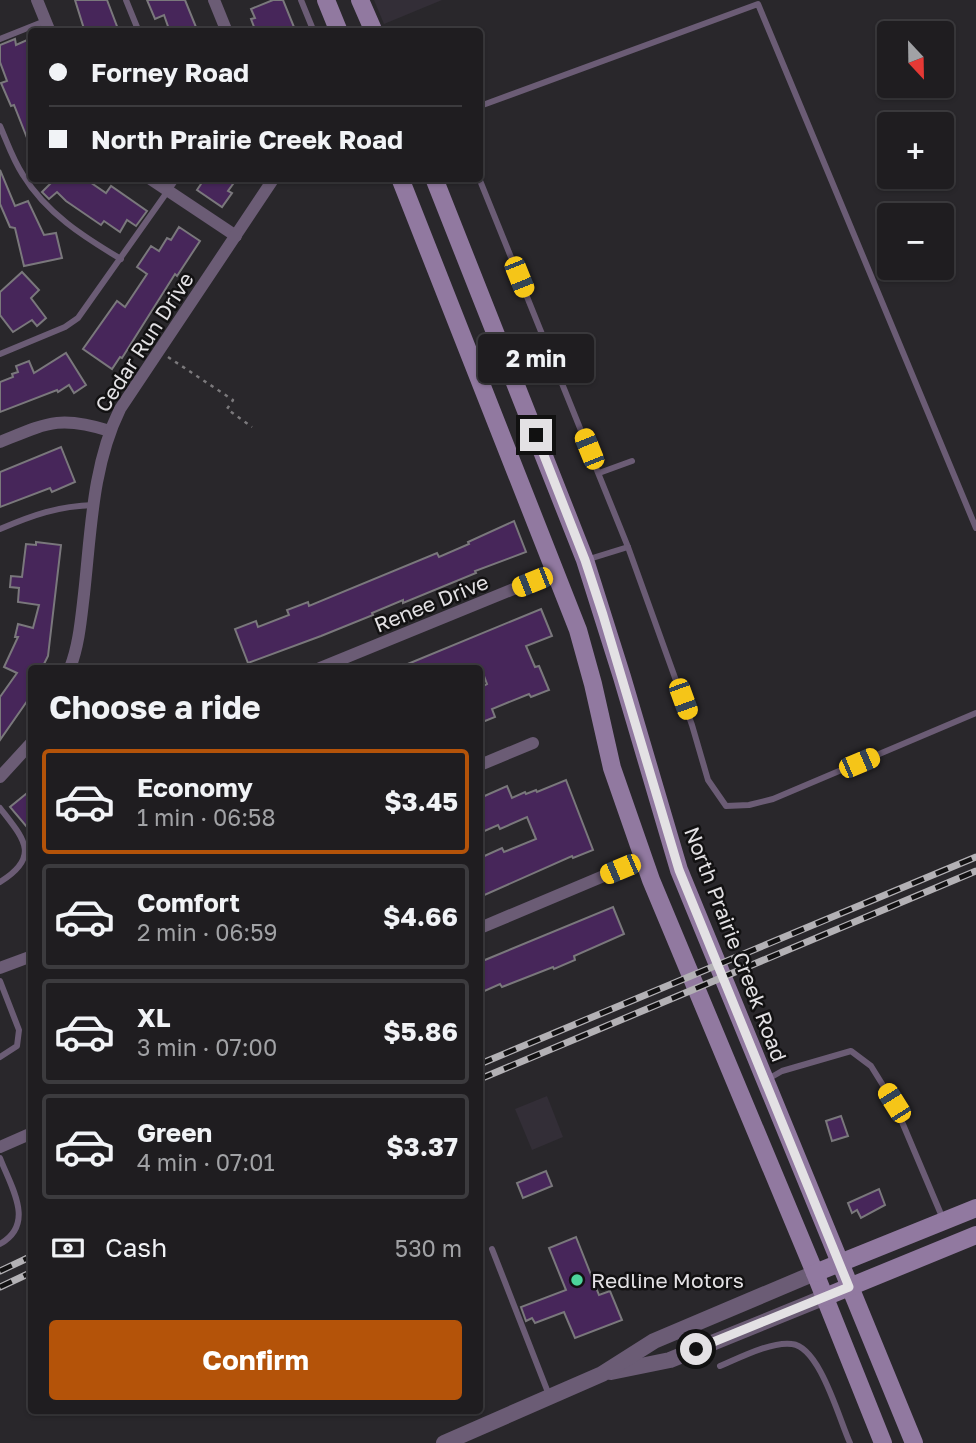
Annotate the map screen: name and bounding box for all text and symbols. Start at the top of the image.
north arrow [877,21,954,98]
map controls [877,21,954,280]
text: Forney Road [91,57,249,88]
button: + [877,112,954,189]
text: North Prairie Creek Road [91,124,403,155]
button: − [877,203,954,280]
car [502,254,537,300]
street label: Cedar Run Drive [89,267,199,417]
callout: 2 min [478,334,594,382]
text: 2 min [506,344,566,372]
route end [520,419,552,451]
car [572,426,607,472]
car [509,564,556,600]
street label: Renee Drive [370,568,492,638]
car [666,676,701,722]
text: Choose a ride [49,688,261,726]
car [836,745,883,781]
icon: car [53,770,116,833]
text: Economy [137,772,253,803]
text: $3.45 [384,786,458,817]
text: 1 min · 06:58 [137,803,275,831]
street label: North Prairie Creek Road [679,823,793,1065]
car [597,851,644,887]
icon: car [53,885,116,948]
text: Comfort [137,887,240,918]
text: $4.66 [383,901,458,932]
text: 2 min · 06:59 [137,918,277,946]
icon: car [53,1000,116,1063]
text: XL [137,1002,171,1033]
text: $5.86 [383,1016,458,1047]
text: 3 min · 07:00 [137,1033,277,1061]
car [874,1080,915,1126]
icon: car [53,1115,116,1178]
text: Green [137,1117,212,1148]
text: $3.37 [386,1131,458,1162]
text: 4 min · 07:01 [137,1148,275,1176]
icon: cash [49,1229,87,1267]
text: Cash [105,1232,167,1263]
text: 530 m [395,1234,462,1262]
place label: Redline Motors [591,1267,744,1293]
marker: Redline Motors [569,1272,585,1288]
button: Confirm [49,1320,462,1400]
route start [680,1333,712,1365]

